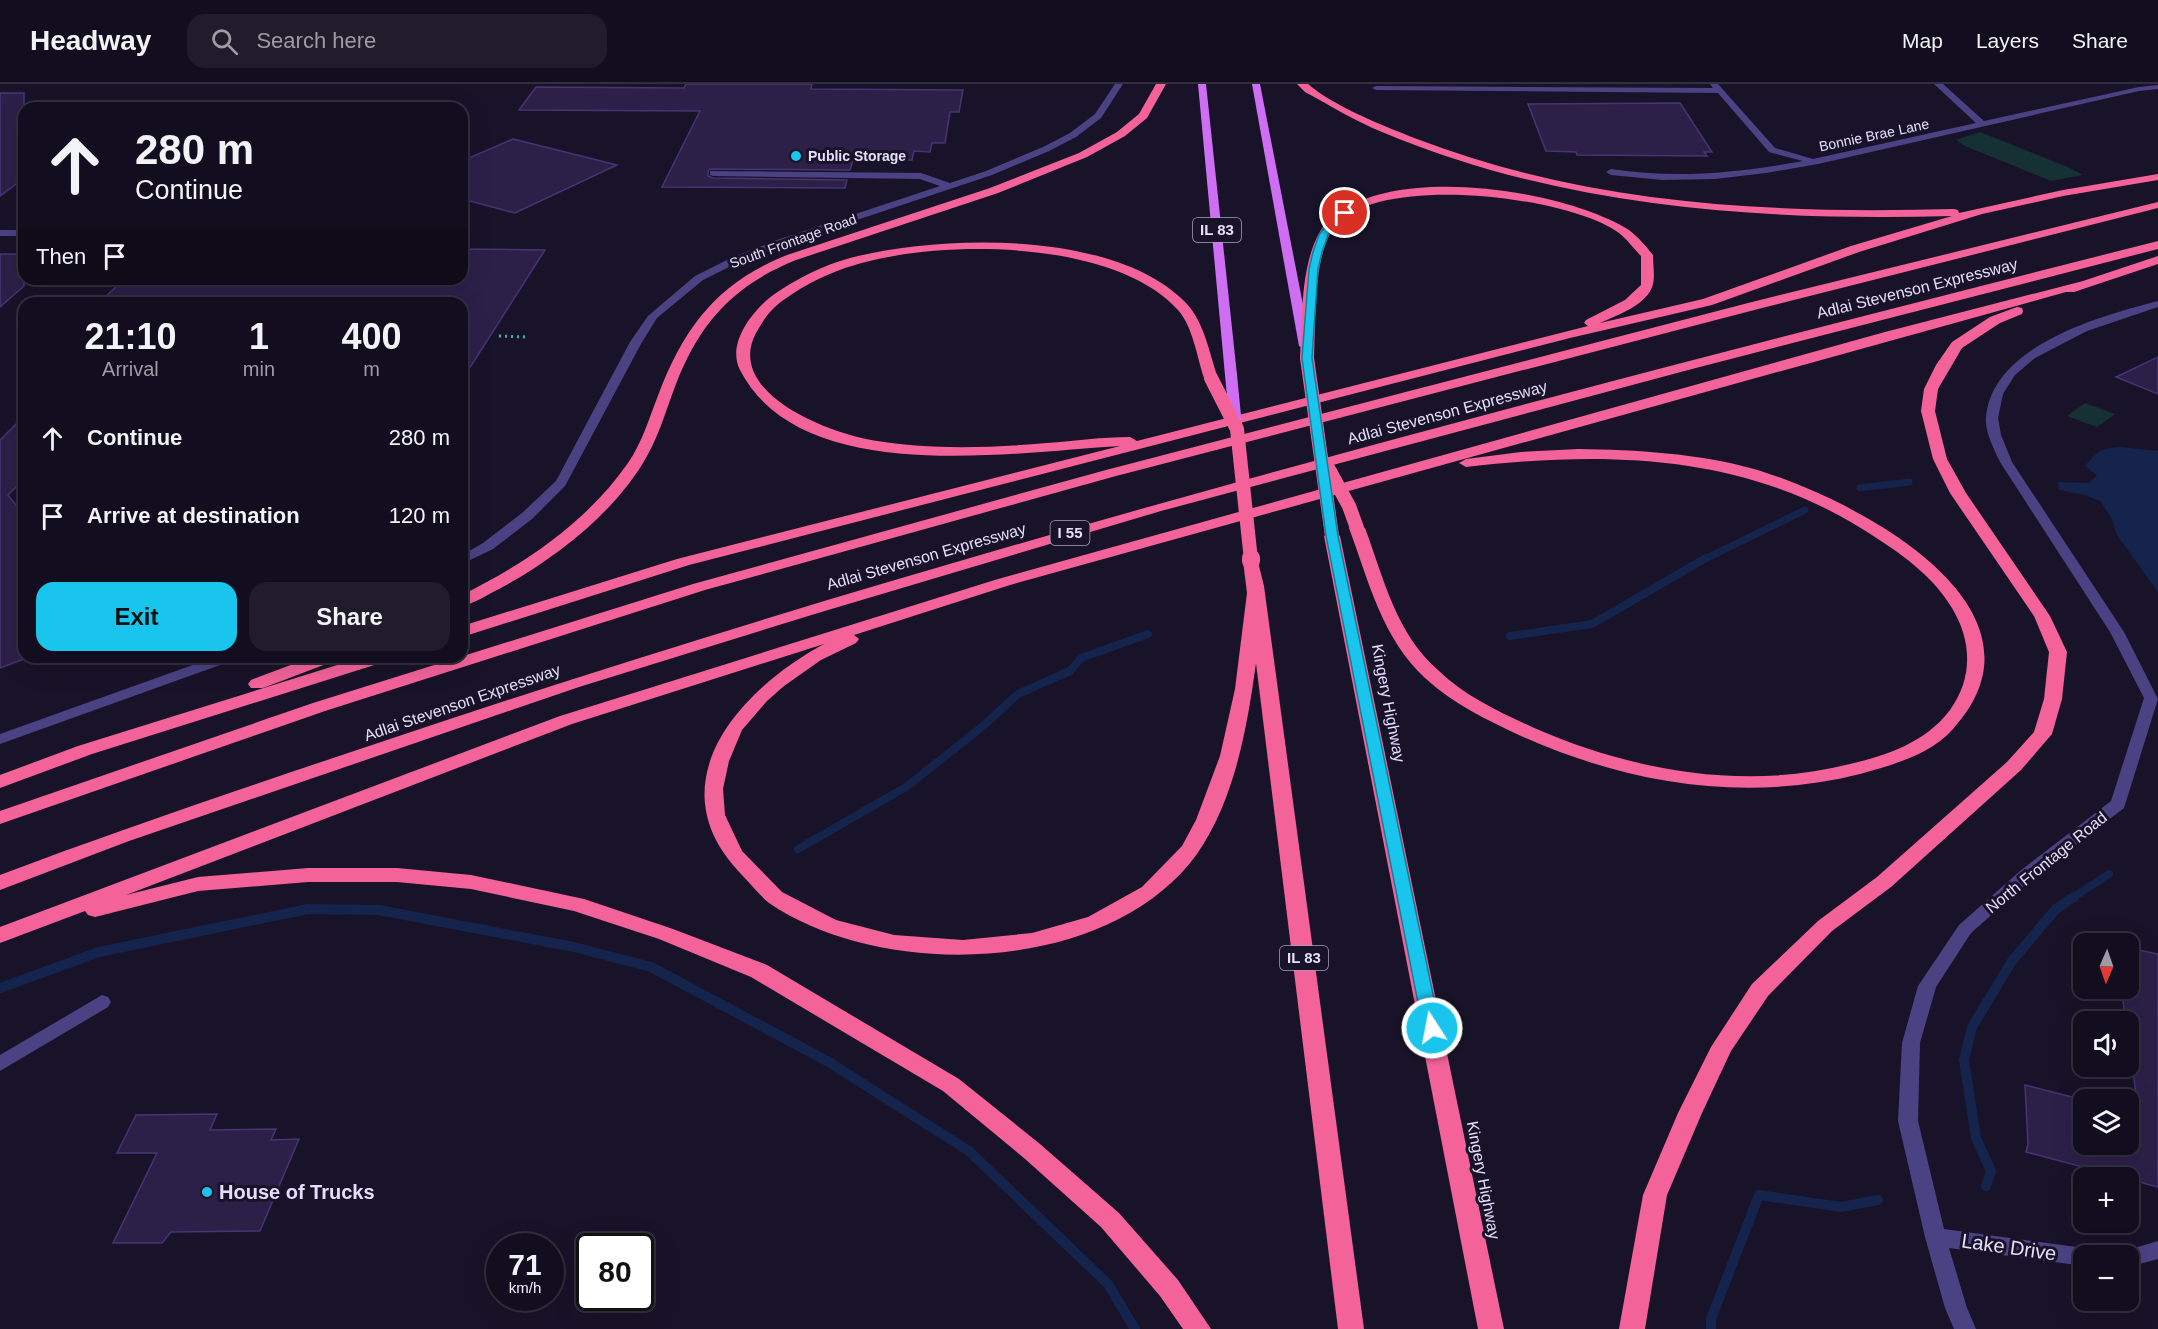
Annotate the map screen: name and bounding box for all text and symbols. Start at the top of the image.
search box [187,14,607,68]
text: Headway [30,25,151,56]
icon: search [208,25,241,58]
text: Search here [256,28,376,53]
text: Map [1902,29,1943,52]
text: Layers [1976,29,2039,52]
text: Share [2072,29,2128,52]
street label: Bonnie Brae Lane [1818,115,1931,154]
icon: ahead [36,126,114,204]
text: 280 m [135,126,254,173]
place label: Public Storage [808,148,906,164]
marker: Public Storage [789,149,803,163]
text: Continue [135,175,243,205]
pin [1319,187,1370,238]
icon: arrive [1328,196,1361,229]
street label: South Frontage Road [727,211,859,271]
road number: IL 83 [1193,218,1241,242]
icon: arrive [98,240,131,273]
text: Then [36,244,86,269]
street label: Adlai Stevenson Expressway [1815,255,2019,322]
text: 21:10 [84,316,176,357]
text: 1 [249,316,269,357]
text: 400 [341,316,402,357]
text: Arrival [102,358,159,380]
text: min [243,358,275,380]
text: m [363,358,380,380]
street label: Adlai Stevenson Expressway [1345,378,1549,447]
icon: ahead [36,422,69,455]
text: Continue [87,425,182,450]
text: 280 m [389,425,450,450]
icon: arrive [36,500,69,533]
text: Arrive at destination [87,503,300,528]
text: 120 m [389,503,450,528]
street label: Adlai Stevenson Expressway [825,520,1028,593]
road number: I 55 [1050,521,1090,545]
button: Exit [36,582,237,651]
button: Share [249,582,450,651]
street label: Kingery Highway [1369,643,1408,764]
street label: Adlai Stevenson Expressway [362,661,562,744]
street label: North Frontage Road [1983,808,2110,916]
north arrow [2073,933,2139,999]
map controls [2073,933,2139,1311]
road number: IL 83 [1280,946,1328,970]
position arrow [1400,996,1464,1060]
button: sound [2073,1011,2139,1077]
button: layers [2073,1089,2139,1155]
street label: Kingery Highway [1464,1120,1503,1241]
button: + [2073,1167,2139,1233]
place label: House of Trucks [219,1181,375,1203]
marker: House of Trucks [200,1185,214,1199]
street label: Lake Drive [1960,1229,2058,1265]
speed limit sign: 80 [576,1233,654,1311]
button: − [2073,1245,2139,1311]
text: 71 [508,1248,542,1281]
text: km/h [509,1279,541,1296]

